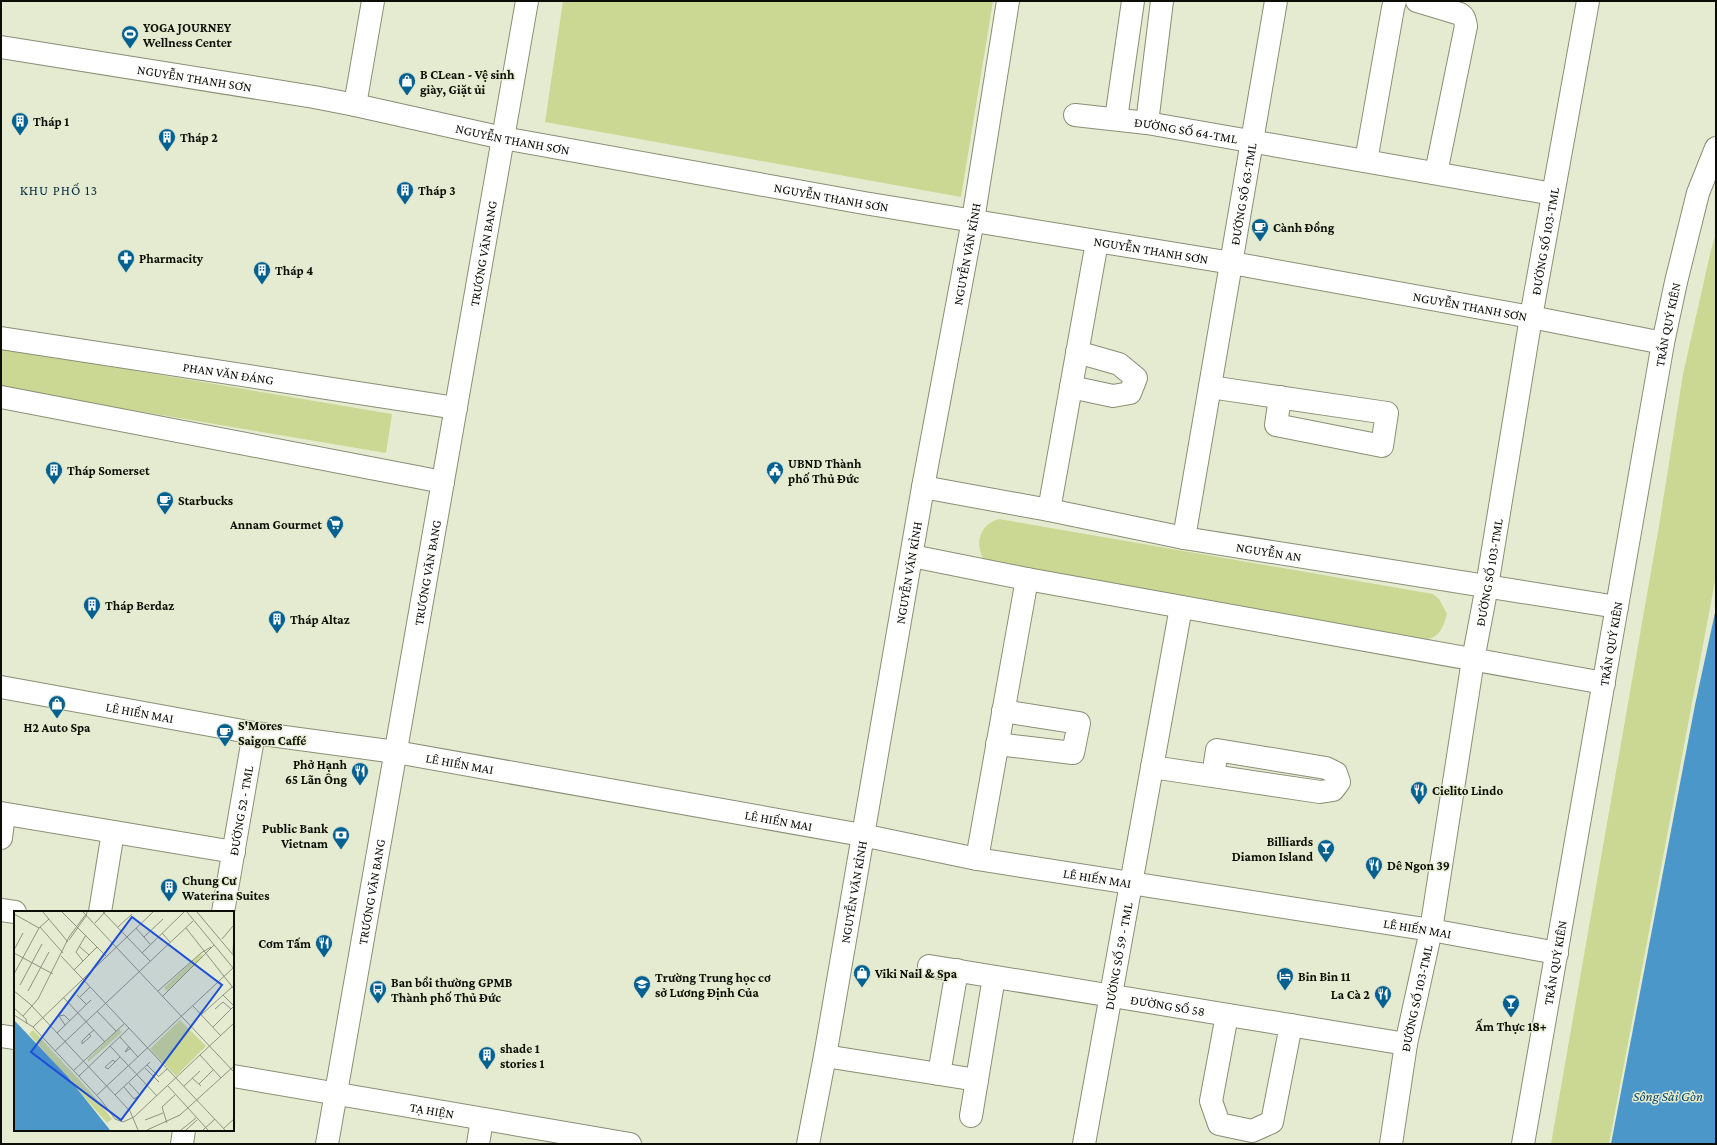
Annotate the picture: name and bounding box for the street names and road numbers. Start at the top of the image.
street label: NGUYỄN THANH SƠN [136,61,253,94]
street label: ĐƯỜNG SỐ 64-TML [1134,114,1239,146]
street label: NGUYỄN THANH SƠN [454,120,571,157]
street label: ĐƯỜNG SỐ 63-TML [1227,141,1259,246]
street label: NGUYỄN THANH SƠN [773,179,890,214]
street label: ĐƯỜNG SỐ 103-TML [1528,186,1562,296]
street label: TRƯƠNG VĂN BANG [466,200,499,308]
street label: NGUYỄN VĂN KỈNH [950,202,983,307]
street label: NGUYỄN THANH SƠN [1093,233,1209,267]
street label: TRẦN QUÝ KIÊN [1651,281,1683,368]
street label: NGUYỄN THANH SƠN [1412,288,1529,324]
street label: PHAN VĂN ĐÁNG [182,359,275,387]
street label: ĐƯỜNG SỐ 103-TML [1472,517,1505,628]
street label: TRƯƠNG VĂN BANG [410,519,444,627]
street label: NGUYỄN VĂN KỈNH [892,520,924,625]
street label: NGUYỄN AN [1235,539,1303,564]
street label: TRẦN QUÝ KIÊN [1596,600,1625,687]
street label: LÊ HIẾN MAI [105,699,175,726]
street label: LÊ HIẾN MAI [424,750,495,777]
street label: ĐƯỜNG 52 - TML [225,764,256,857]
street label: LÊ HIẾN MAI [743,807,814,834]
street label: TRƯƠNG VĂN BANG [355,838,388,946]
street label: NGUYỄN VĂN KỈNH [837,840,869,945]
street label: LÊ HIẾN MAI [1062,865,1132,891]
street label: DƯỜNG SỐ 59 - TML [1101,901,1135,1011]
street label: LÊ HIẾN MAI [1382,915,1453,941]
street label: TRẦN QUÝ KIÊN [1540,919,1569,1006]
street label: ĐƯỜNG SỐ 103-TML [1397,943,1435,1053]
street label: ĐƯỜNG SỐ 58 [1129,992,1206,1019]
street label: TẠ HIỆN [409,1099,455,1121]

